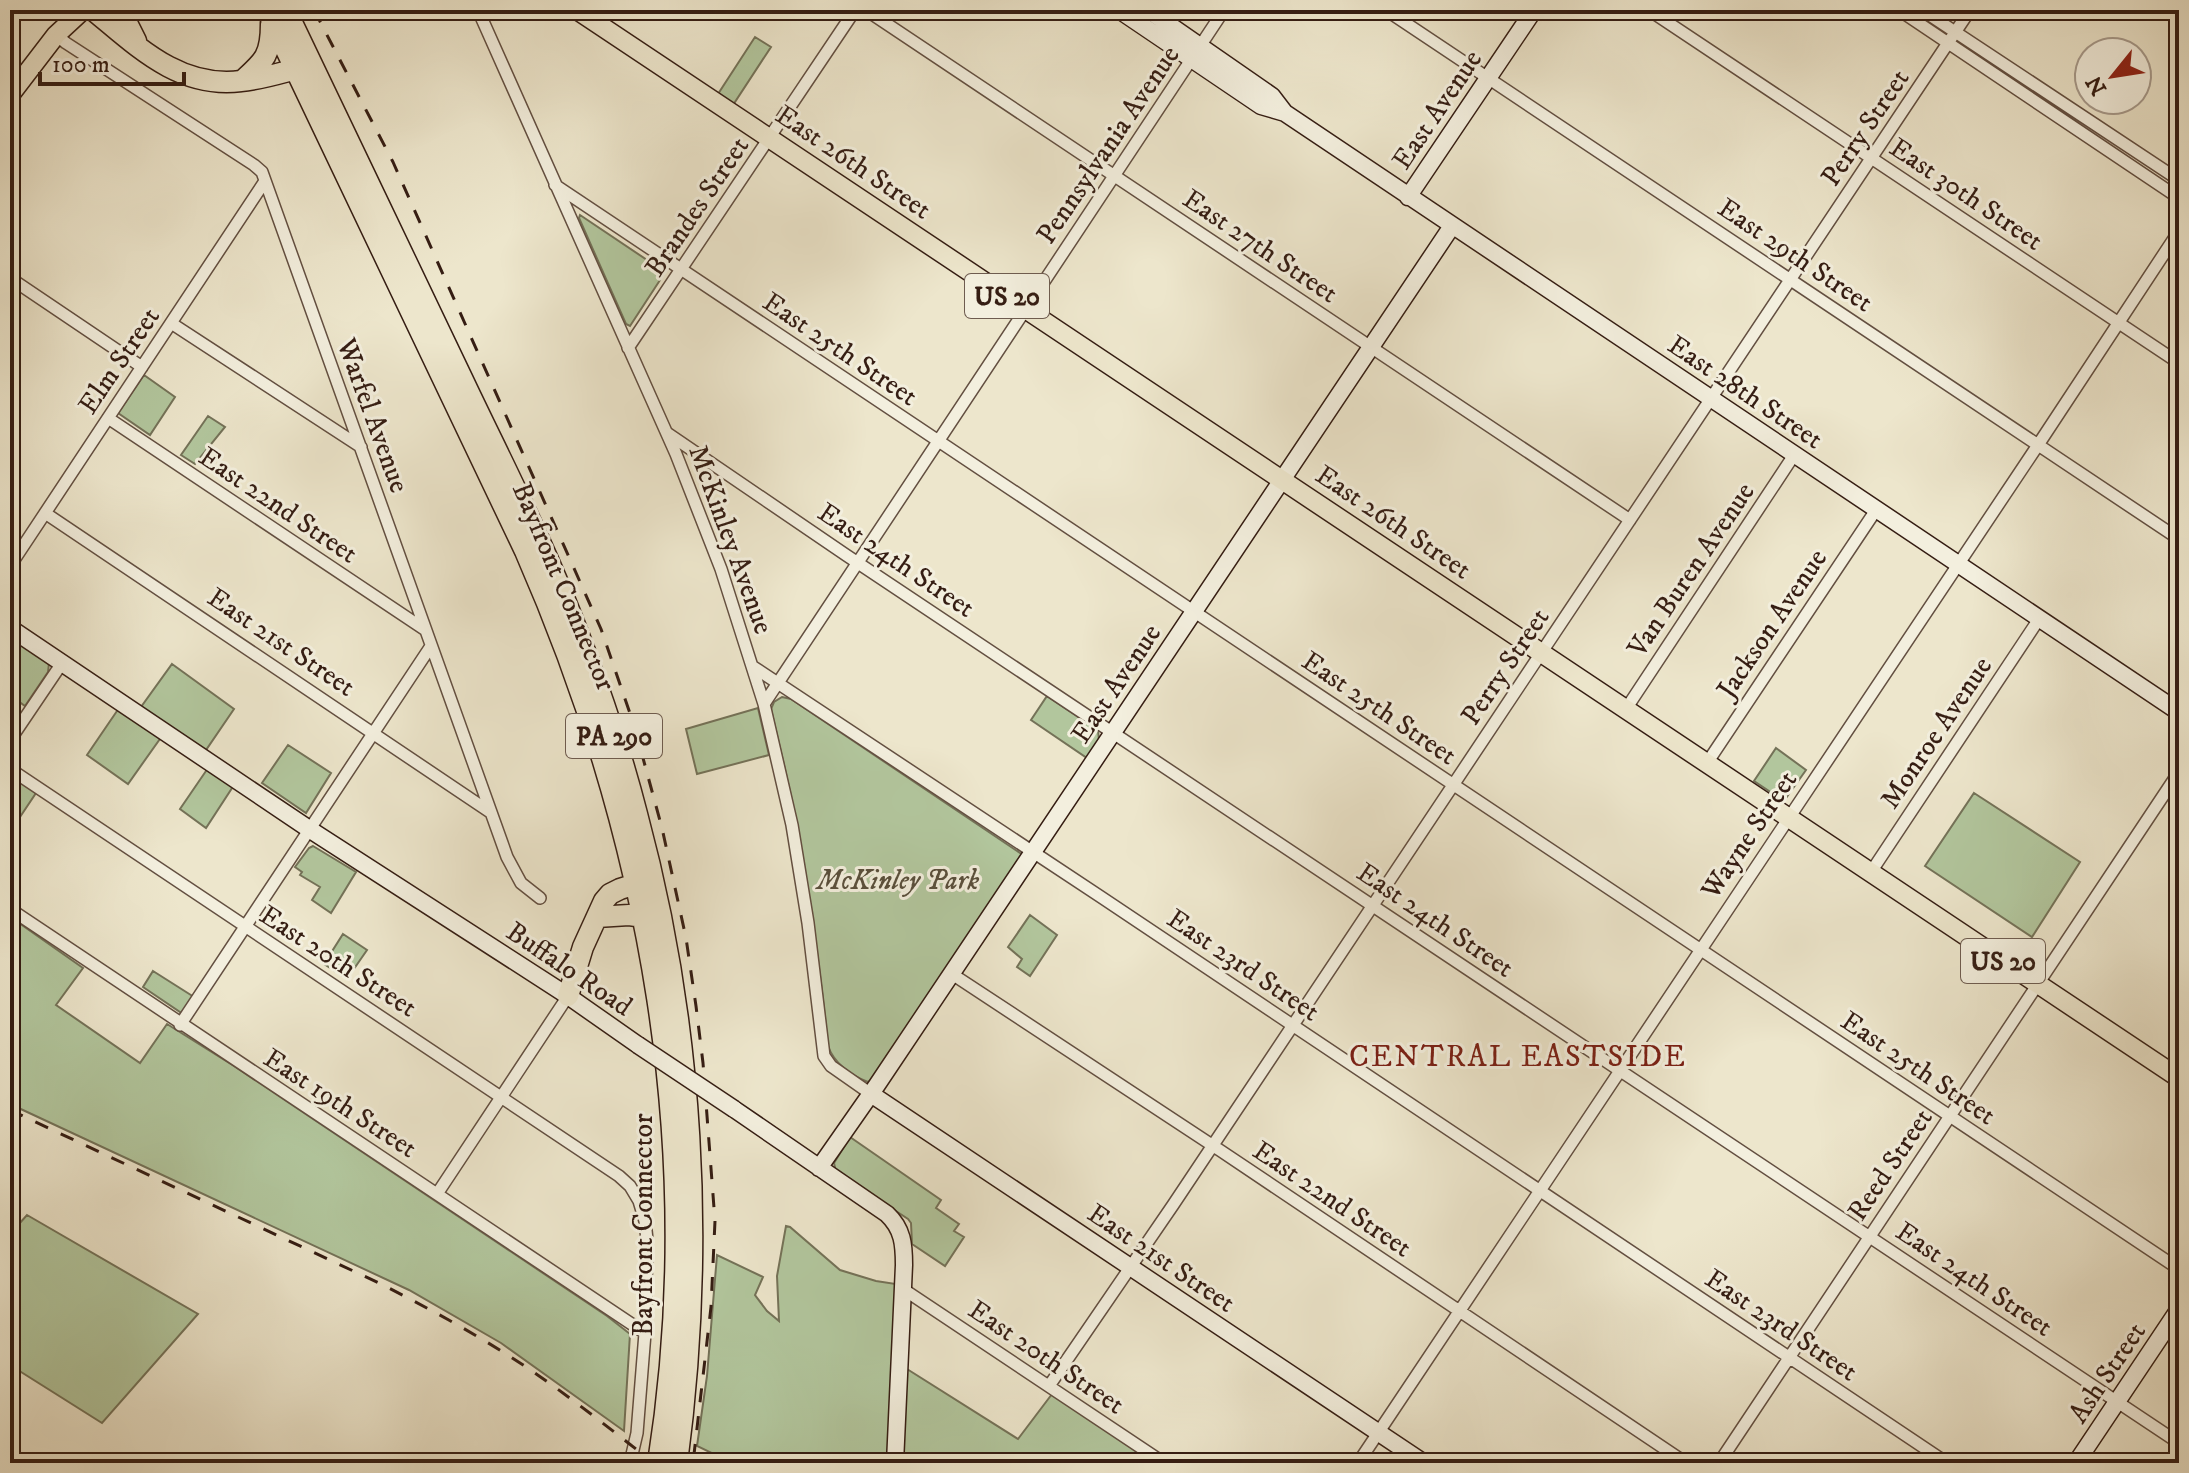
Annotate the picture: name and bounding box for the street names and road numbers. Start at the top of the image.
street label: Pennsylvania Avenue [1029,39,1188,251]
street label: East Avenue [1384,43,1490,176]
street label: Perry Street [1813,63,1917,193]
street label: East 26th Street [769,97,938,227]
street label: Brandes Street [638,130,757,284]
street label: East 30th Street [1883,130,2050,258]
street label: East 27th Street [1176,181,1344,311]
street label: East 29th Street [1711,191,1879,320]
road number: US 20 [965,274,1049,318]
street label: East 25th Street [756,285,924,414]
street label: Elm Street [71,301,168,421]
street label: East 28th Street [1661,327,1829,457]
street label: Warfel Avenue [328,333,417,498]
street label: East 22nd Street [192,439,364,571]
street label: McKinley Avenue [680,440,781,639]
street label: East 26th Street [1309,457,1478,587]
street label: Van Buren Avenue [1619,476,1763,665]
street label: Bayfront Connector [504,477,624,697]
street label: East 24th Street [811,495,981,626]
street label: Jackson Avenue [1708,542,1835,708]
street label: East 21st Street [201,580,362,704]
street label: Perry Street [1453,602,1557,732]
street label: East Avenue [1063,617,1169,750]
street label: East 25th Street [1295,644,1463,773]
street label: Monroe Avenue [1873,650,2000,815]
road number: PA 290 [566,714,662,758]
street label: Wayne Street [1693,764,1805,907]
street label: East 24th Street [1350,855,1520,986]
street label: East 20th Street [253,897,424,1025]
street label: East 23rd Street [1160,901,1326,1029]
street label: Buffalo Road [499,914,639,1024]
road number: US 20 [1961,939,2045,983]
street label: East 25th Street [1834,1004,2002,1133]
street label: East 19th Street [257,1041,424,1166]
street label: Reed Street [1840,1102,1941,1228]
street label: Bayfront Connector [626,1113,661,1337]
street label: East 22nd Street [1246,1133,1418,1265]
street label: East 21st Street [1081,1196,1242,1320]
street label: East 24th Street [1889,1214,2059,1345]
street label: East 23rd Street [1698,1261,1864,1389]
street label: East 20th Street [961,1292,1131,1422]
street label: Ash Street [2061,1316,2154,1430]

